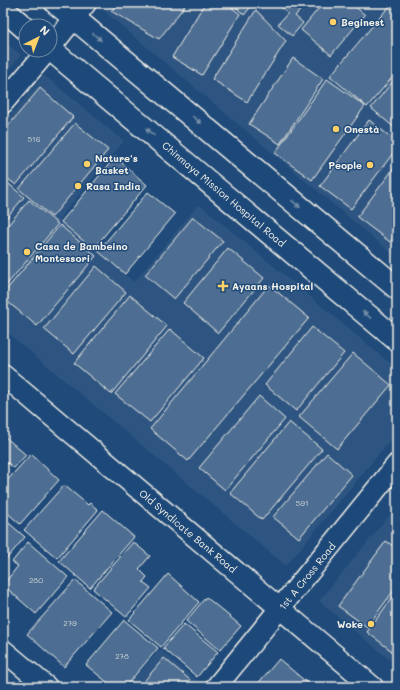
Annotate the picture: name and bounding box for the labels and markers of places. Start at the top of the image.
place label: Beginest [341,15,385,29]
marker: Beginest [328,17,338,27]
place label: Onestà [344,122,379,136]
marker: Onestà [331,124,341,134]
place label: Nature's Basket [95,151,138,177]
place label: People [328,158,362,172]
marker: Nature's Basket [82,159,92,169]
marker: People [365,160,375,170]
place label: Rasa India [86,179,141,193]
marker: Rasa India [73,181,83,191]
place label: Casa de Bambeino Montessori [35,239,128,265]
marker: Casa de Bambeino Montessori [22,247,32,257]
place label: Ayaans Hospital [232,279,313,293]
marker: Ayaans Hospital [217,280,229,292]
place label: Woke [337,617,363,631]
marker: Woke [366,619,376,629]

